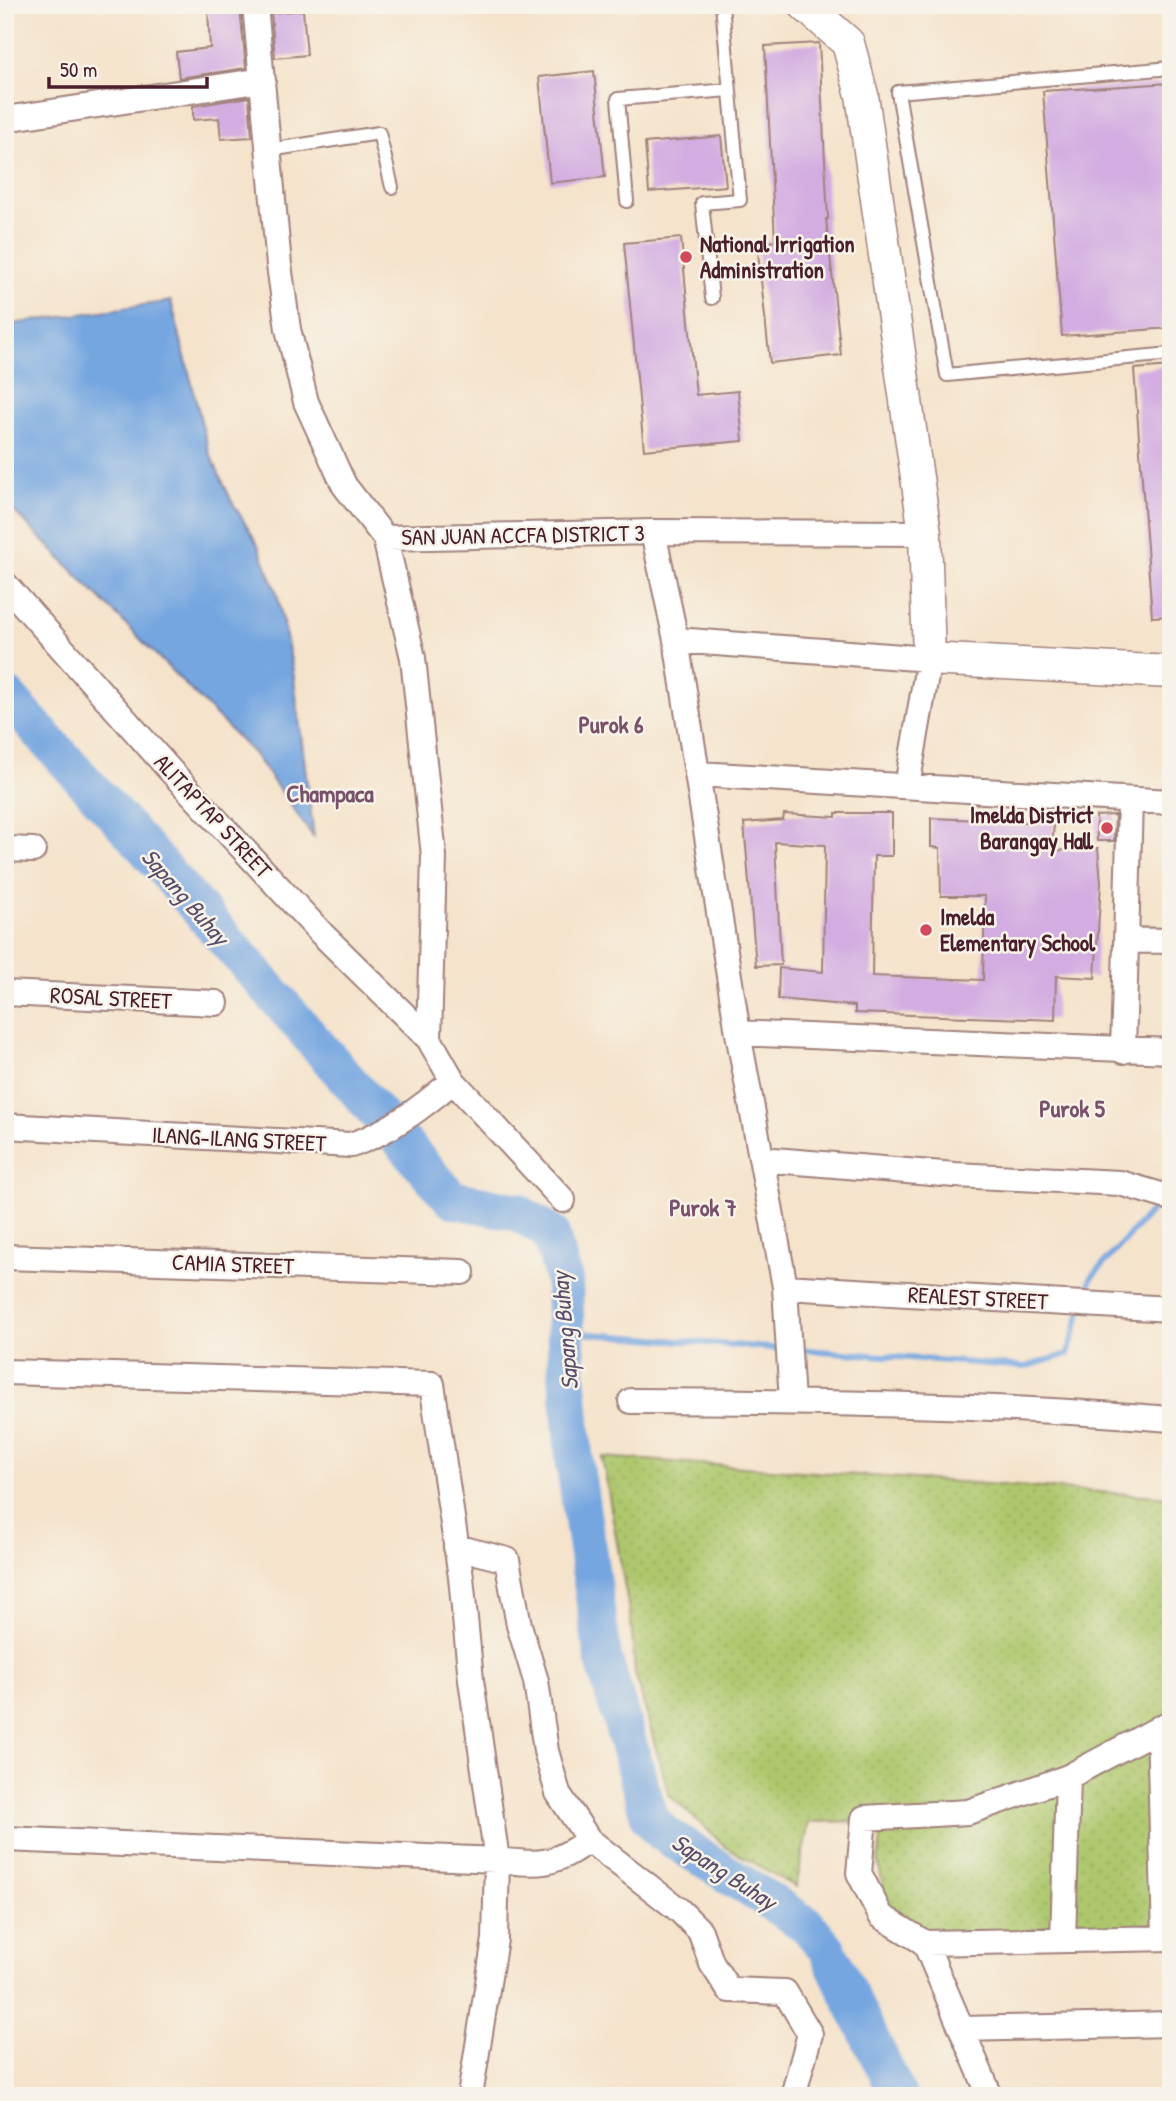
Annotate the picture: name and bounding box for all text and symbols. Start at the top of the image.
scale bar [49,46,206,90]
text: 50 m [60,55,97,84]
place label: National Irrigation Administration [700,228,855,285]
marker: National Irrigation Administration [678,249,694,265]
street label: SAN JUAN ACCFA DISTRICT 3 [401,517,645,552]
district label: Purok 6 [578,708,644,740]
street label: ALITAPTAP STREET [148,747,279,885]
district label: Champaca [286,777,374,810]
place label: Imelda District Barangay Hall [970,799,1094,857]
marker: Imelda District Barangay Hall [1099,820,1115,836]
water label: Sapang Buhay [134,841,239,954]
place label: Imelda Elementary School [940,901,1096,959]
marker: Imelda Elementary School [918,922,934,938]
street label: ROSAL STREET [49,979,173,1016]
district label: Purok 5 [1039,1092,1106,1124]
street label: ILANG-ILANG STREET [151,1118,327,1159]
district label: Purok 7 [669,1191,737,1223]
street label: CAMIA STREET [171,1246,295,1281]
water label: Sapang Buhay [543,1268,586,1392]
street label: REALEST STREET [907,1278,1049,1317]
water label: Sapang Buhay [666,1825,785,1919]

